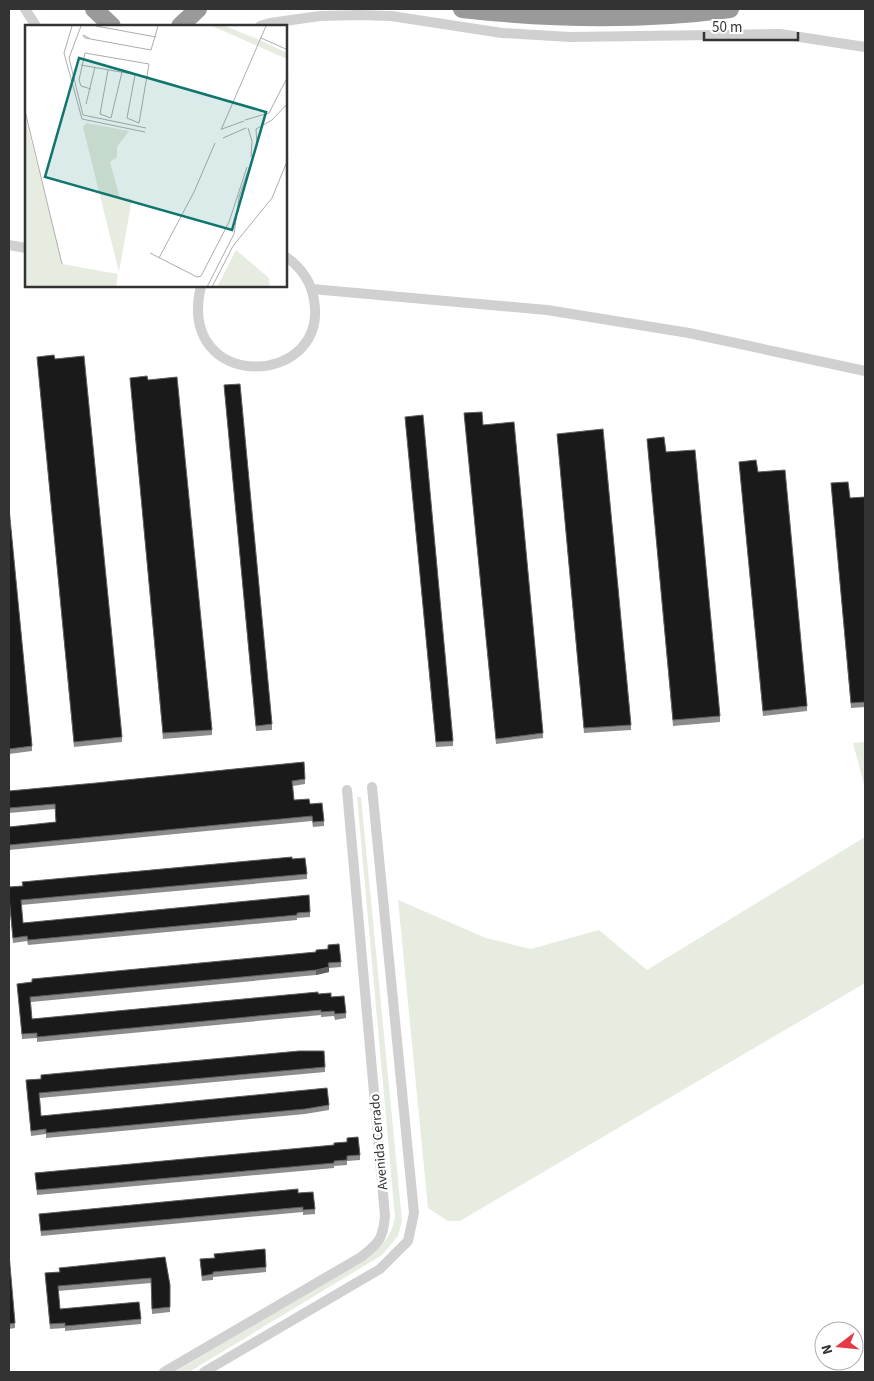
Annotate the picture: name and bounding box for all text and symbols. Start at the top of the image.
scale bar [704,10,798,42]
text: 50 m [712,17,742,38]
inset map [25,25,288,288]
street label: Avenida Cerrado [365,1093,393,1191]
north arrow [814,1321,864,1371]
text: N [817,1342,838,1357]

